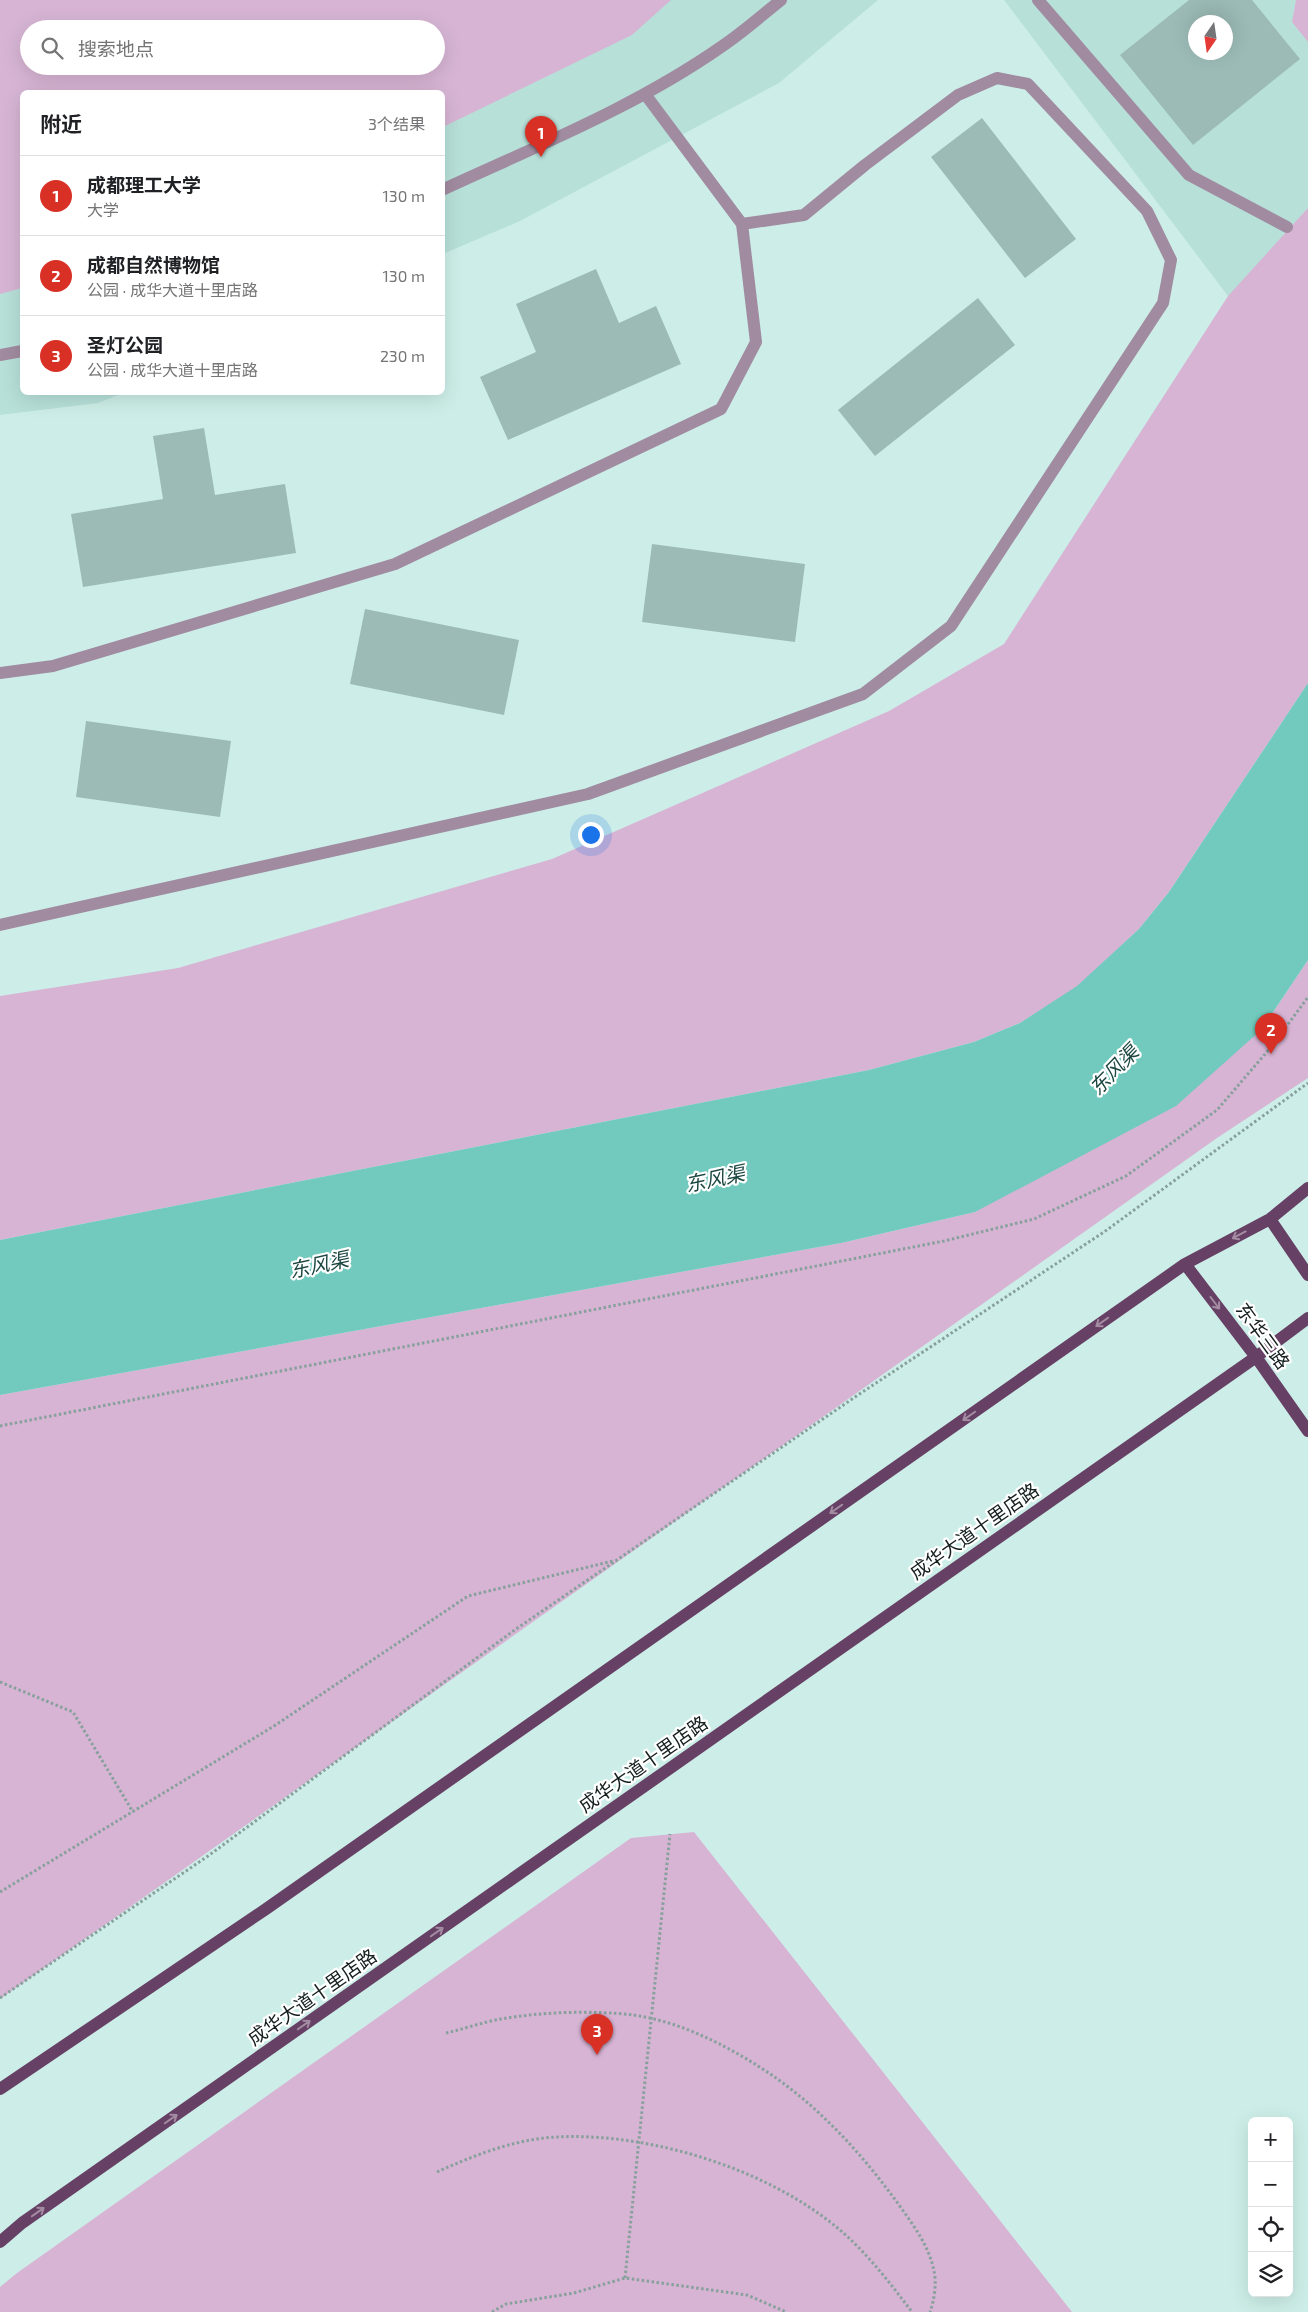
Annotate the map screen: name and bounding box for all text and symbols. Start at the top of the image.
north arrow [1188,15,1233,60]
search box [20,20,445,75]
icon: search [38,34,66,62]
text: 搜索地点 [78,37,154,60]
text: 附近 [40,111,82,136]
text: 3个结果 [368,114,425,133]
pin: 1 [525,116,557,157]
text: 成都理工大学 [87,173,201,196]
text: 1 [53,186,59,205]
text: 130 m [383,186,425,205]
text: 大学 [87,200,119,219]
text: 成都自然博物馆 [87,253,220,276]
text: 2 [51,266,61,285]
text: 130 m [383,266,425,285]
text: 公园 · 成华大道十里店路 [87,280,258,299]
text: 圣灯公园 [87,333,163,356]
text: 3 [51,346,61,365]
text: 230 m [380,346,425,365]
text: 公园 · 成华大道十里店路 [87,360,258,379]
your location [578,822,604,848]
pin: 2 [1255,1013,1287,1054]
water label: 东风渠 [1084,1037,1145,1099]
water label: 东风渠 [683,1159,750,1196]
one-way arrow [1232,1231,1247,1240]
water label: 东风渠 [287,1245,354,1282]
one-way arrow [1209,1296,1220,1309]
street label: 东华三路 [1232,1298,1295,1373]
one-way arrow [1095,1317,1109,1327]
one-way arrow [962,1411,976,1421]
street label: 成华大道十里店路 [905,1478,1043,1584]
one-way arrow [829,1504,843,1514]
street label: 成华大道十里店路 [574,1711,712,1817]
one-way arrow [430,1927,444,1937]
street label: 成华大道十里店路 [243,1944,381,2050]
pin: 3 [581,2014,613,2055]
one-way arrow [297,2020,311,2030]
one-way arrow [164,2114,178,2124]
map controls [1248,2117,1293,2297]
button: + [1248,2117,1293,2162]
button: − [1248,2162,1293,2207]
one-way arrow [31,2207,45,2217]
button: locate [1248,2207,1293,2252]
button: layers [1248,2252,1293,2297]

